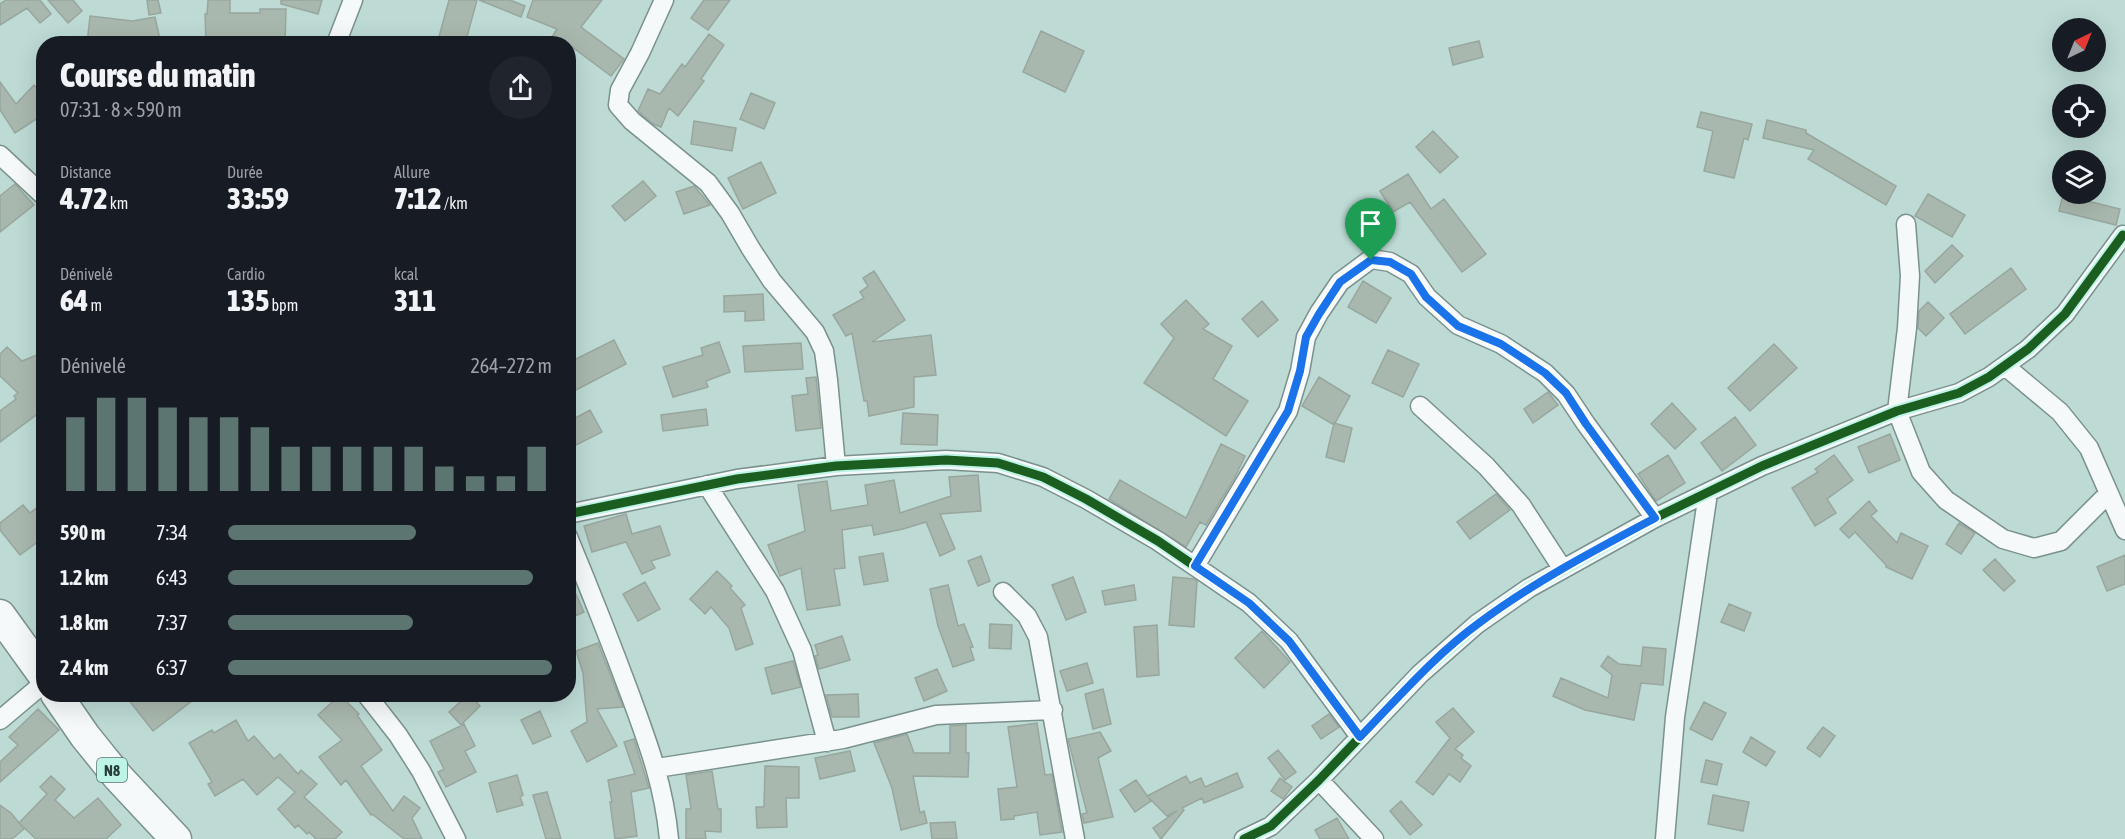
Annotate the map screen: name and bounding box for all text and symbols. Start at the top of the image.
north arrow [2052,18,2106,72]
map controls [2052,18,2106,204]
text: Course du matin [60,56,256,94]
button: share [489,56,552,119]
button: locate [2052,84,2106,138]
text: 07:31 · 8 × 590 m [60,98,182,121]
button: layers [2052,150,2106,204]
text: Distance [60,163,111,181]
text: Durée [227,163,263,181]
text: Allure [394,163,430,181]
text: 4.72 [60,181,108,215]
text: 33:59 [227,181,289,215]
text: 7:12 [394,181,442,215]
text: km [108,194,128,212]
text: /km [442,194,468,212]
pin [1345,198,1396,260]
icon: arrive [1354,207,1387,240]
text: Dénivelé [60,265,113,283]
text: Cardio [227,265,265,283]
text: kcal [394,265,418,283]
text: 64 [60,283,88,317]
text: 135 [227,283,269,317]
text: 311 [394,283,436,317]
text: m [88,296,102,314]
text: bpm [269,296,298,314]
text: Dénivelé [60,354,126,377]
text: 264–272 m [470,354,552,377]
text: 590 m [60,521,105,544]
text: 7:34 [156,521,188,544]
text: 1.2 km [60,566,108,589]
text: 6:43 [156,566,188,589]
text: 1.8 km [60,611,108,634]
text: 7:37 [156,611,188,634]
text: 2.4 km [60,656,108,679]
text: 6:37 [156,656,188,679]
road number: N8 [97,758,127,782]

